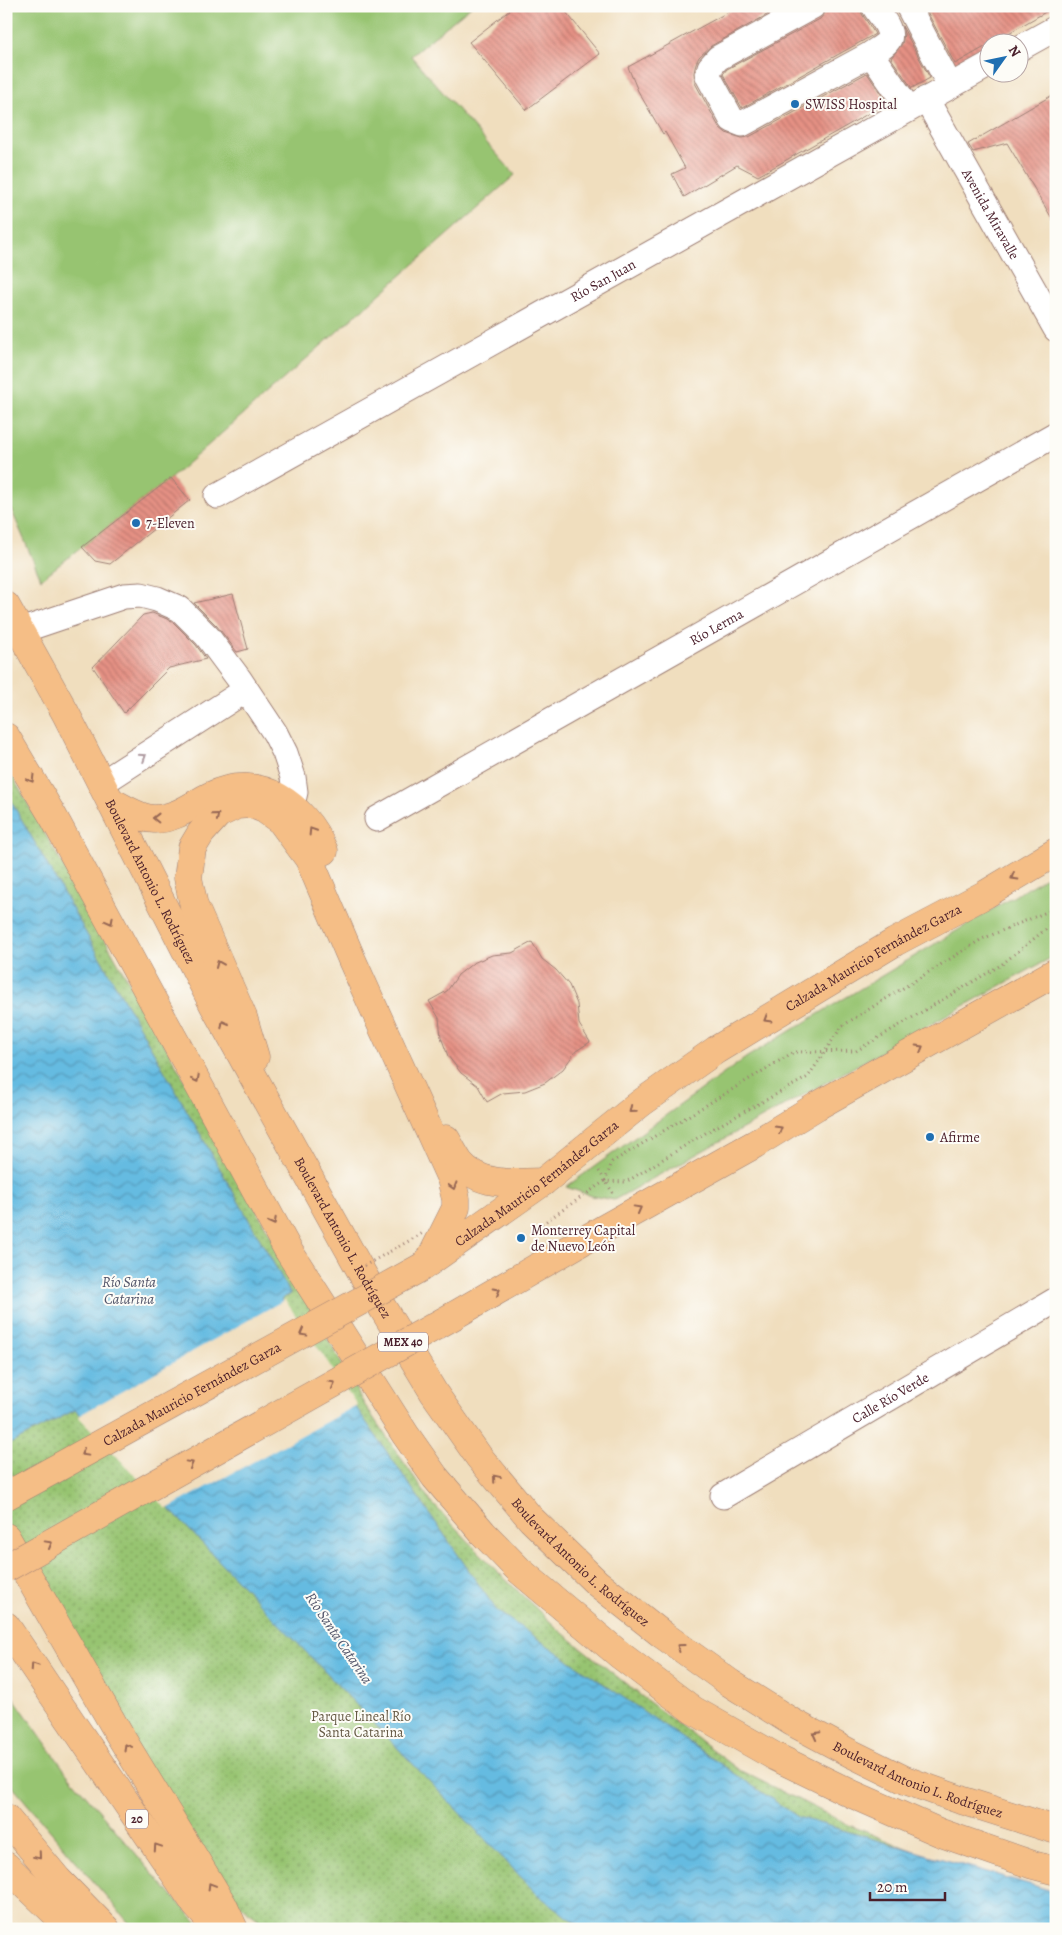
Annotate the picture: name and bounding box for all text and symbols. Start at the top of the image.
north arrow [980,32,1030,82]
text: N [1004,42,1025,61]
place label: SWISS Hospital [805,95,897,114]
marker: SWISS Hospital [789,98,801,110]
street label: Avenida Miravalle [957,164,1024,263]
street label: Río San Juan [567,255,640,307]
place label: 7-Eleven [146,514,195,533]
marker: 7-Eleven [130,517,142,529]
street label: Río Lerma [686,604,747,650]
one-way arrow [138,754,147,763]
one-way arrow [25,773,35,782]
street label: Boulevard Antonio L. Rodríguez [101,796,200,967]
one-way arrow [152,813,160,823]
one-way arrow [210,813,219,822]
one-way arrow [309,828,319,837]
one-way arrow [1010,870,1019,880]
street label: Calzada Mauricio Fernández Garza [782,899,965,1016]
one-way arrow [104,915,114,924]
one-way arrow [215,960,226,969]
one-way arrow [764,1013,773,1023]
one-way arrow [220,1021,230,1030]
one-way arrow [915,1044,924,1054]
one-way arrow [189,1074,199,1083]
one-way arrow [629,1105,638,1114]
street label: Calzada Mauricio Fernández Garza [451,1115,623,1251]
one-way arrow [774,1126,783,1136]
place label: Afirme [939,1128,980,1147]
marker: Afirme [924,1131,936,1143]
street label: Boulevard Antonio L. Rodríguez [290,1154,396,1322]
one-way arrow [447,1181,457,1189]
one-way arrow [633,1205,642,1215]
one-way arrow [267,1217,277,1226]
place label: Monterrey Capital de Nuevo León [531,1221,636,1256]
marker: Monterrey Capital de Nuevo León [515,1232,527,1244]
water label: Río Santa Catarina [102,1272,156,1309]
one-way arrow [492,1287,501,1297]
one-way arrow [299,1327,308,1337]
road number: MEX 40 [378,1332,428,1351]
street label: Calzada Mauricio Fernández Garza [100,1337,285,1451]
street label: Calle Río Verde [848,1368,932,1428]
one-way arrow [327,1381,336,1391]
one-way arrow [80,1447,89,1457]
one-way arrow [185,1460,194,1470]
one-way arrow [494,1475,502,1484]
street label: Boulevard Antonio L. Rodríguez [507,1494,654,1631]
one-way arrow [43,1540,52,1550]
water label: Río Santa Catarina [301,1588,377,1688]
one-way arrow [676,1644,685,1653]
one-way arrow [31,1662,40,1672]
park label: Parque Lineal Río Santa Catarina [311,1707,411,1742]
one-way arrow [812,1731,821,1741]
street label: Boulevard Antonio L. Rodríguez [830,1737,1005,1823]
one-way arrow [124,1743,134,1752]
road number: 20 [126,1810,148,1828]
one-way arrow [154,1844,163,1853]
one-way arrow [32,1850,41,1859]
scale bar [870,1870,944,1902]
text: 20 m [877,1877,908,1897]
one-way arrow [208,1882,218,1891]

